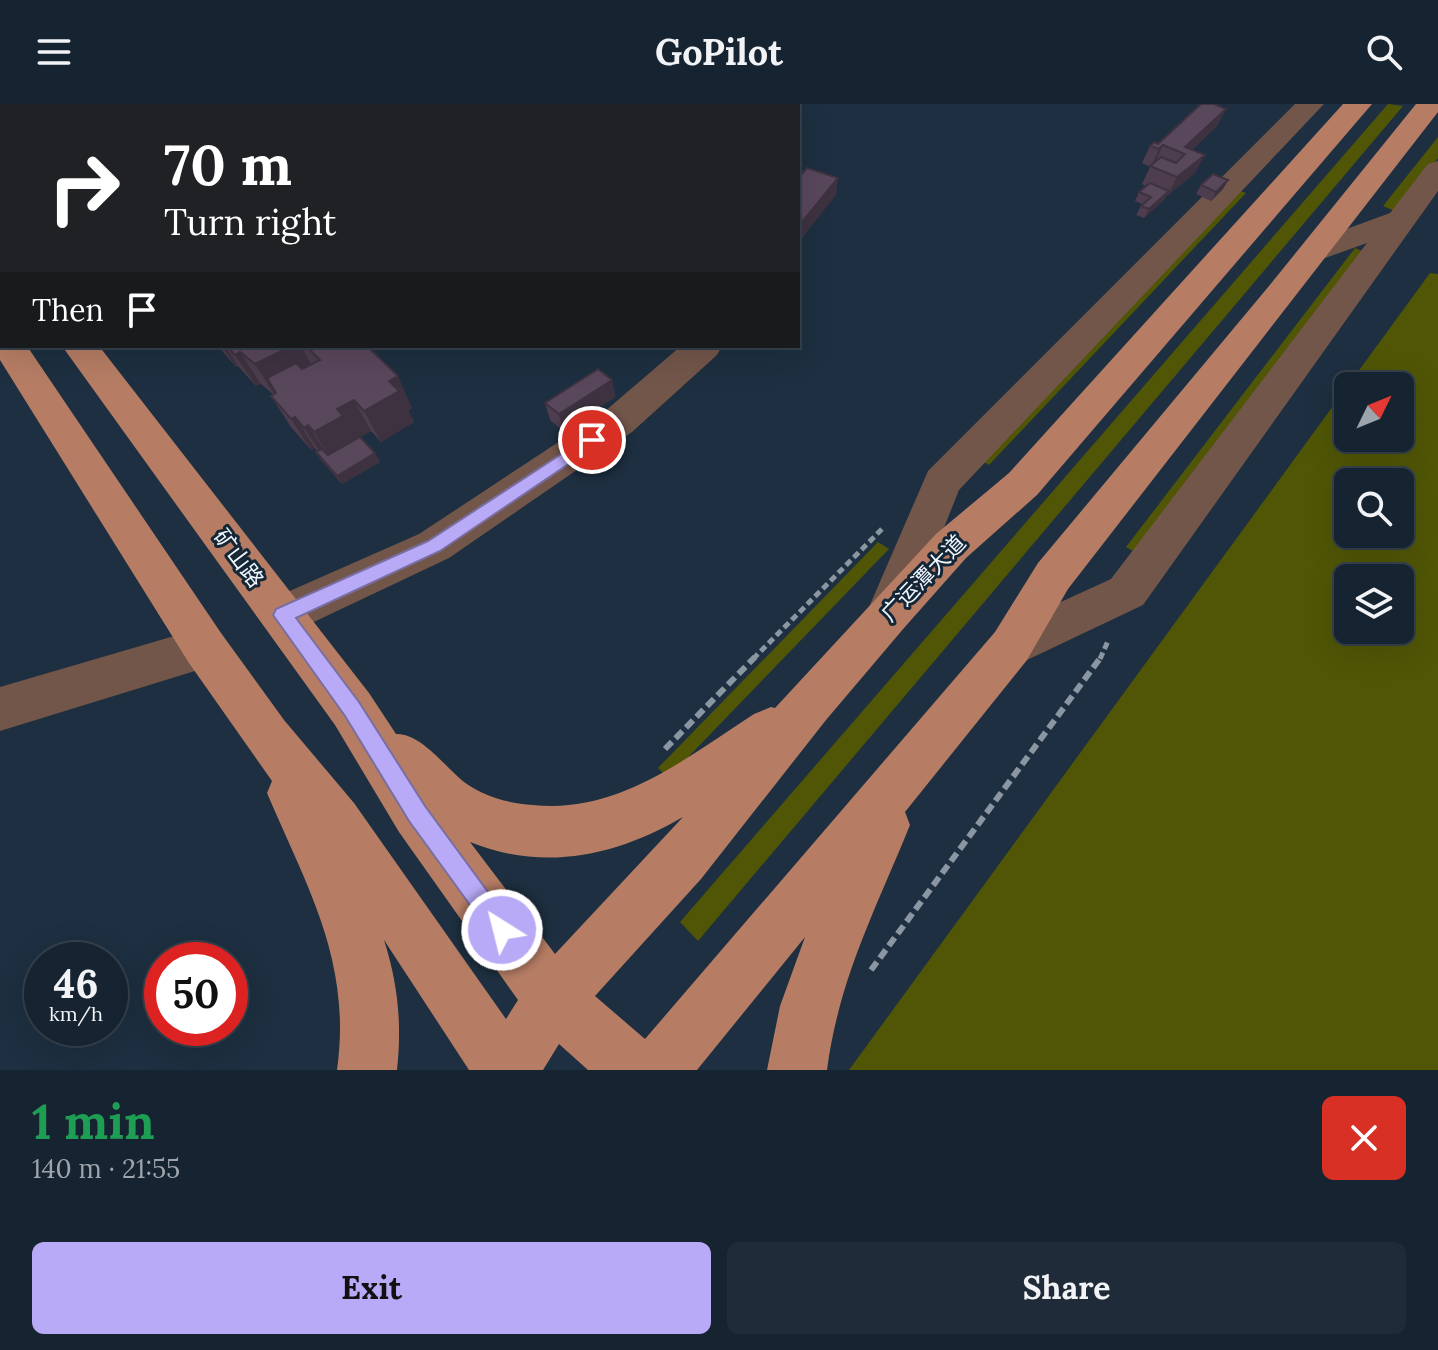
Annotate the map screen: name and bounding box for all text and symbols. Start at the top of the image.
text: GoPilot [655,29,783,75]
icon: menu [32,30,76,74]
icon: search [1362,30,1406,74]
text: 70 m [164,129,292,200]
icon: right [32,136,136,240]
text: Turn right [164,199,337,245]
icon: arrive [120,288,164,332]
text: Then [32,291,104,329]
north arrow [1334,372,1414,452]
map controls [1334,372,1414,644]
pin [558,406,626,474]
icon: arrive [570,418,614,462]
button: search [1334,468,1414,548]
street label: 矿山路 [208,523,270,593]
street label: 广运潭大道 [875,529,971,627]
button: layers [1334,564,1414,644]
position arrow [460,888,544,972]
speed limit sign: 50 [144,942,248,1046]
text: 46 [54,958,98,1009]
text: km/h [49,1001,103,1026]
text: 1 min [32,1091,155,1152]
button: close [1322,1096,1406,1180]
text: 140 m · 21:55 [32,1152,180,1185]
button: Exit [32,1242,711,1334]
button: Share [727,1242,1406,1334]

